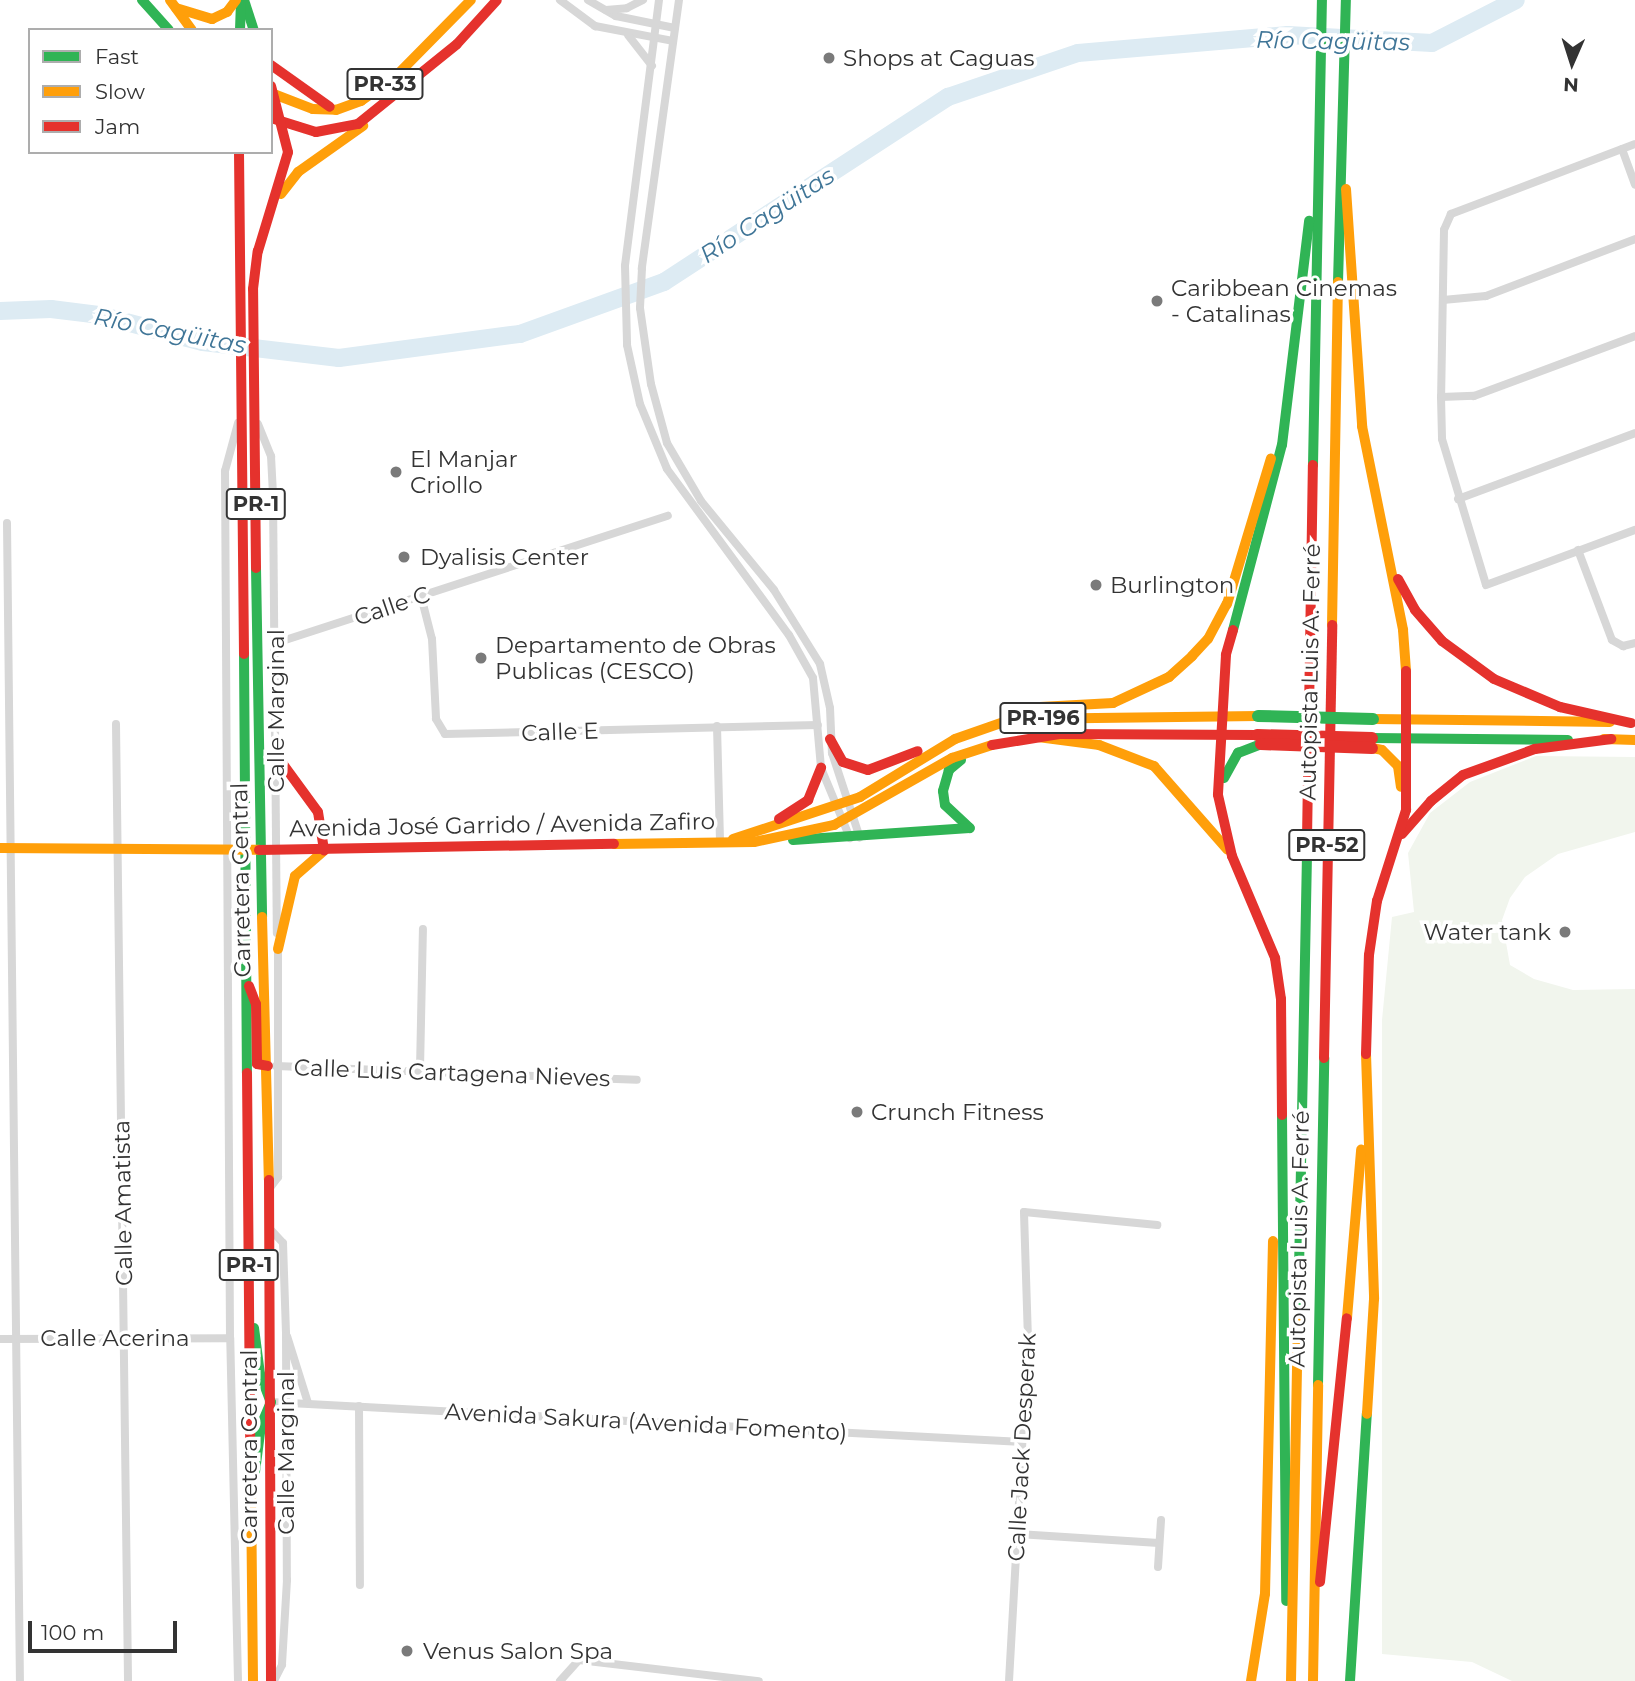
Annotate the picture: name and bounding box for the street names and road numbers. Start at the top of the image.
road number: PR-33 [345,66,425,102]
road number: PR-1 [224,486,288,522]
street label: Autopista Luis A. Ferré [1294,543,1326,801]
street label: Calle C [350,580,434,632]
street label: Calle Marginal [262,629,290,793]
road number: PR-196 [999,700,1087,736]
street label: Calle E [521,717,599,747]
street label: Carretera Central [226,782,256,978]
street label: Avenida José Garrido / Avenida Zafiro [289,807,715,843]
road number: PR-52 [1287,828,1367,862]
street label: Calle Luis Cartagena Nieves [293,1054,611,1092]
street label: Autopista Luis A. Ferré [1283,1110,1315,1368]
street label: Calle Amatista [108,1120,138,1286]
road number: PR-1 [218,1248,280,1282]
street label: Calle Acerina [40,1324,190,1352]
street label: Calle Jack Desperak [1002,1332,1042,1562]
street label: Carretera Central [235,1350,263,1544]
street label: Calle Marginal [272,1371,300,1535]
street label: Avenida Sakura (Avenida Fomento) [444,1398,848,1446]

